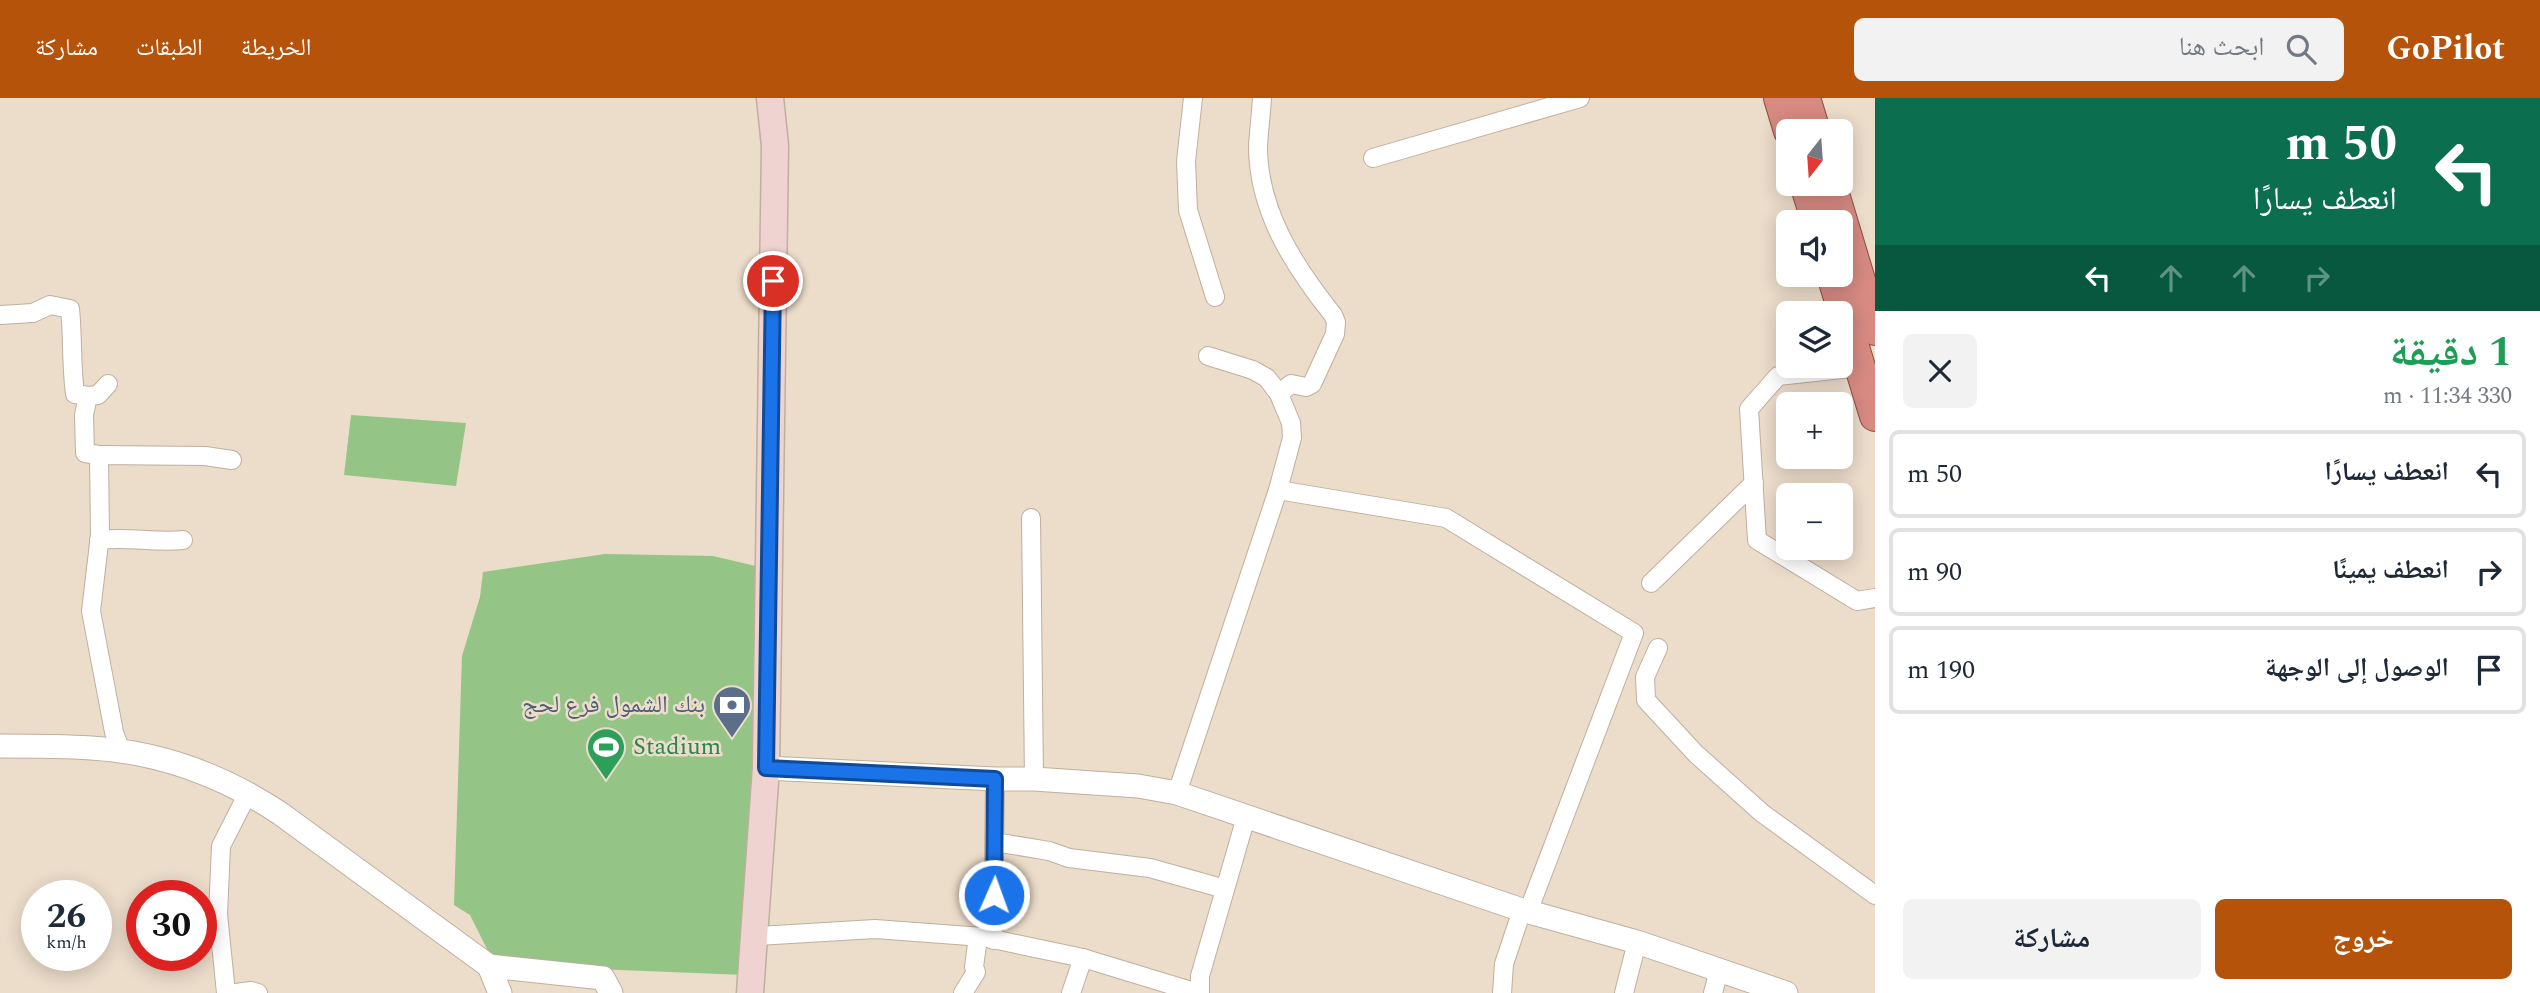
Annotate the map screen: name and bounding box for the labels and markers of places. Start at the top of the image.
pin [743,251,803,311]
bank icon: بنك الشمول فرع لحج [711,684,753,739]
place label: بنك الشمول فرع لحج [522,687,705,723]
sports icon: Stadium [585,726,627,781]
place label: Stadium [633,729,721,765]

